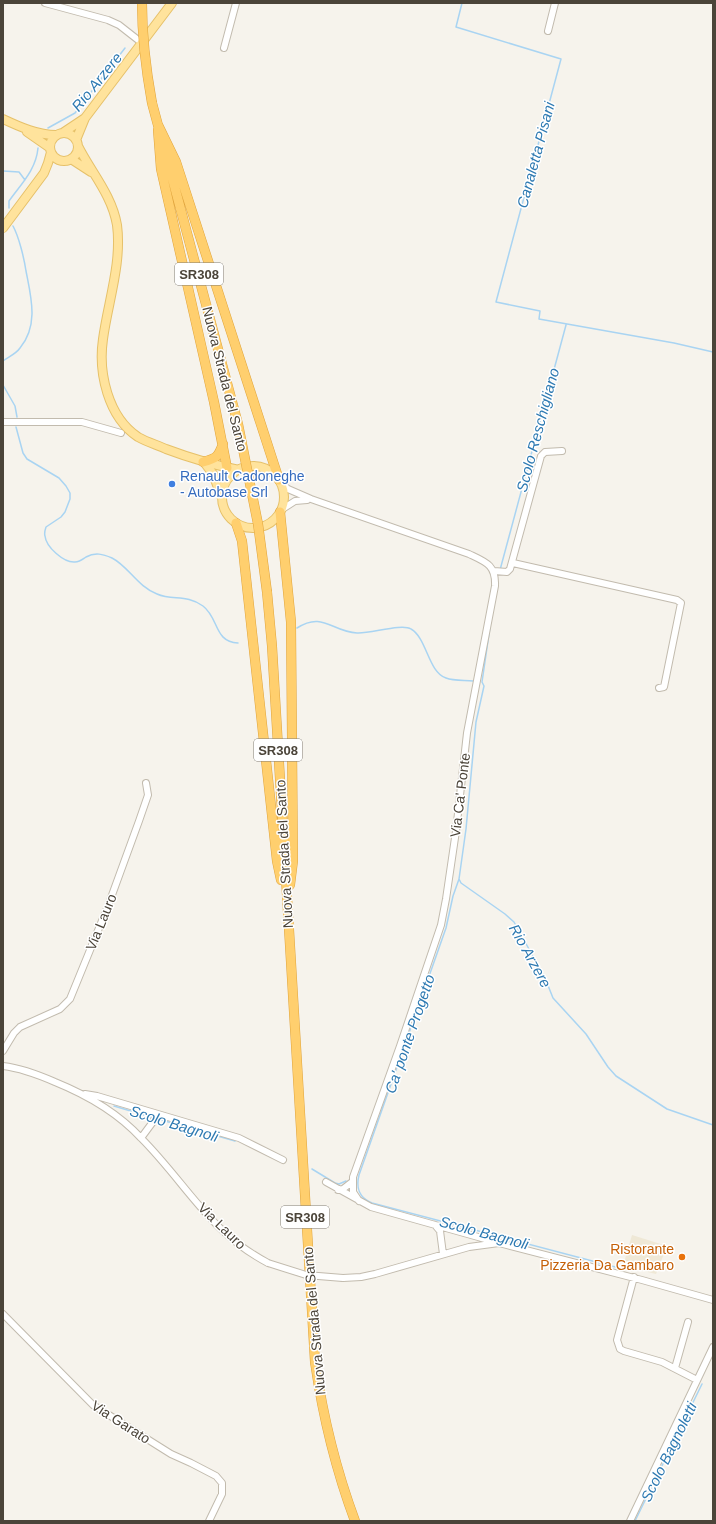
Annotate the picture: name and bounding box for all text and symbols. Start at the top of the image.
water label: Rio Arzere [68,49,125,114]
water label: Canaletta Pisani [513,99,558,210]
road number: SR308 [175,263,223,285]
street label: Nuova Strada del Santo [199,305,251,453]
water label: Scolo Reschigliano [513,366,562,494]
place label: Renault Cadoneghe - Autobase Srl [180,468,305,500]
marker: Renault Cadoneghe - Autobase Srl [167,479,177,489]
road number: SR308 [254,739,302,761]
street label: Via Ca' Ponte [447,752,473,838]
street label: Nuova Strada del Santo [272,779,296,929]
street label: Via Lauro [82,891,120,953]
water label: Rio Arzere [506,921,555,991]
water label: Ca' ponte Progetto [381,972,438,1096]
water label: Scolo Bagnoli [128,1102,221,1145]
street label: Via Lauro [195,1200,249,1253]
road number: SR308 [281,1206,329,1228]
water label: Scolo Bagnoli [438,1212,531,1253]
place label: Ristorante Pizzeria Da Gambaro [540,1241,674,1273]
street label: Nuova Strada del Santo [300,1246,328,1396]
marker: Ristorante Pizzeria Da Gambaro [677,1252,687,1262]
street label: Via Garato [89,1397,153,1447]
water label: Scolo Bagnoletti [637,1399,700,1504]

